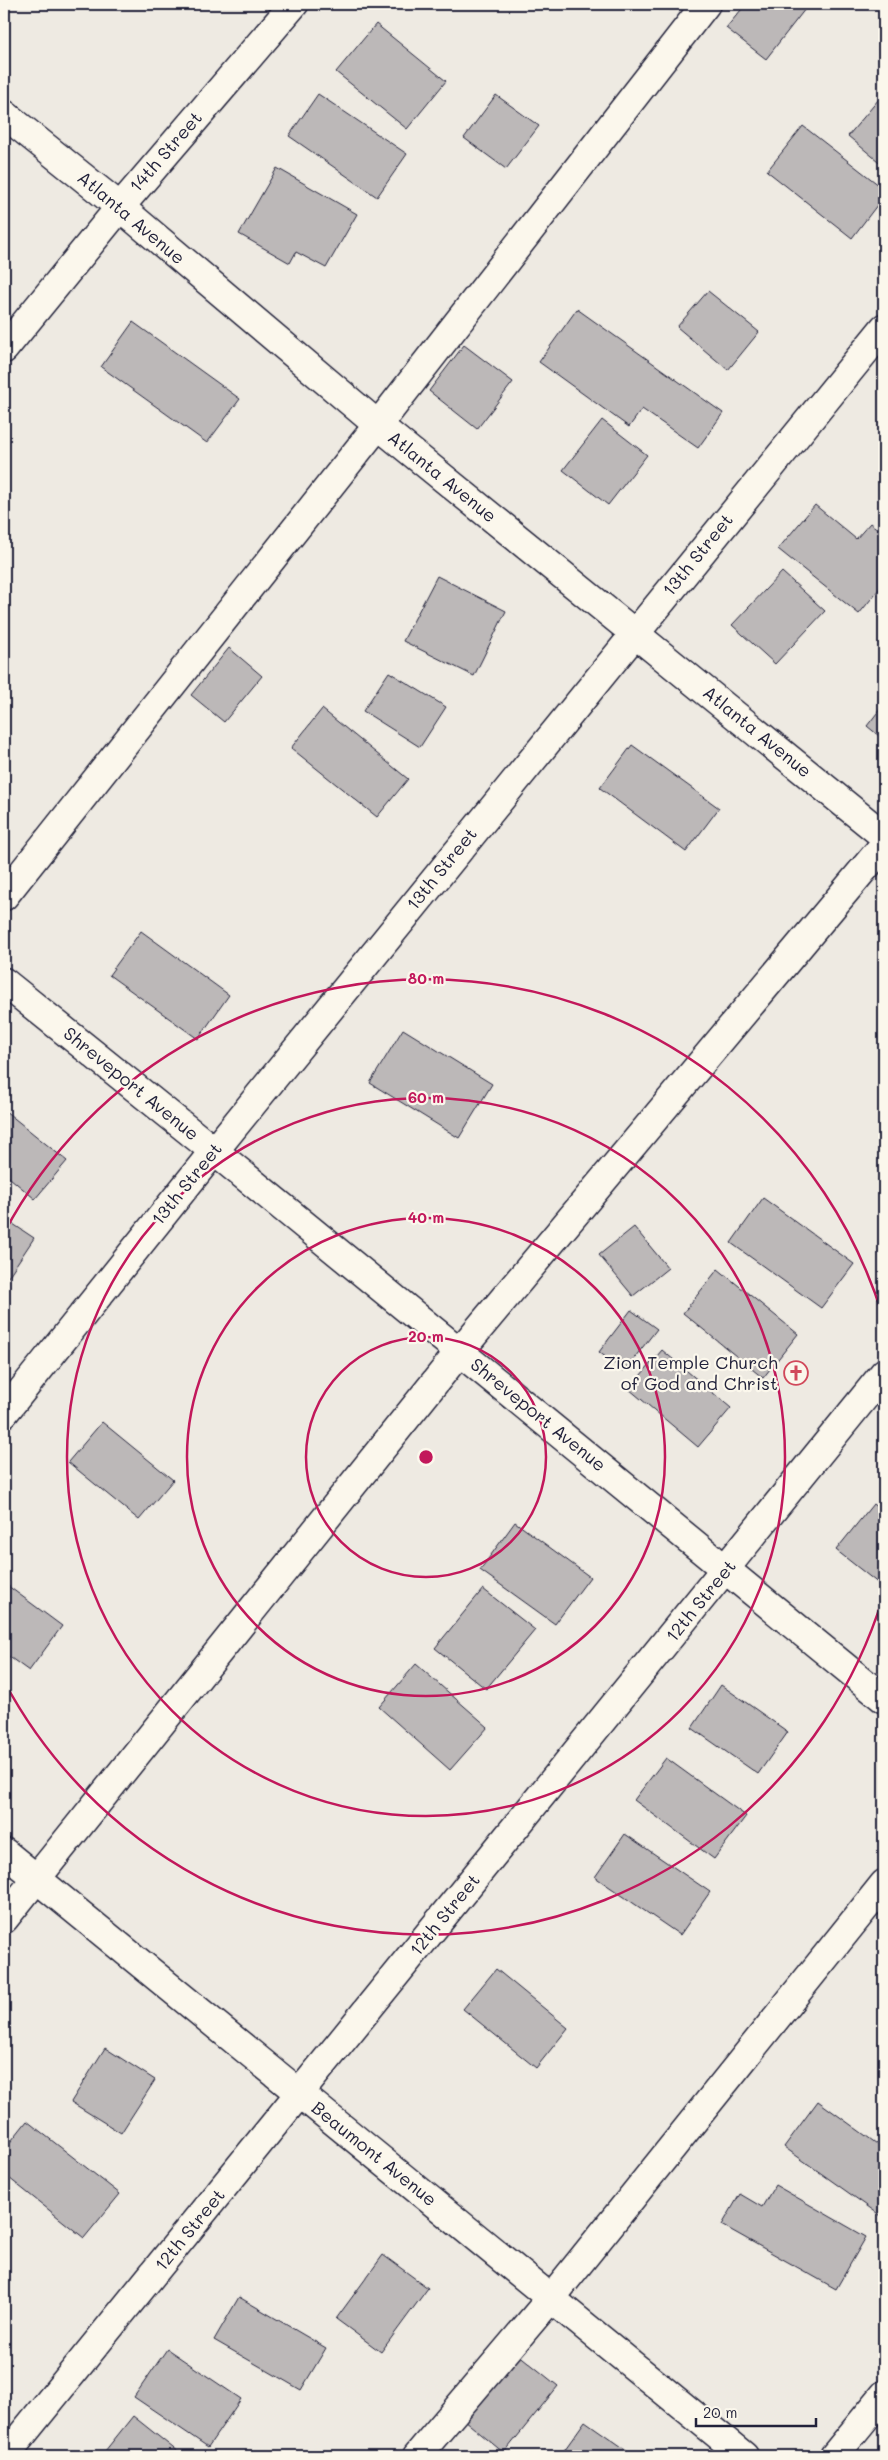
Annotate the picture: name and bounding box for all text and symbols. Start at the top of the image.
street label: 14th Street [123,106,207,197]
street label: Atlanta Avenue [73,165,190,269]
street label: Atlanta Avenue [383,425,502,527]
street label: 13th Street [657,508,738,601]
street label: Atlanta Avenue [698,680,817,782]
street label: 13th Street [401,822,482,915]
text: 80 m [408,968,444,988]
street label: Shreveport Avenue [59,1021,204,1145]
text: 60 m [408,1087,444,1107]
street label: 13th Street [146,1137,227,1230]
text: 40 m [408,1207,444,1227]
text: 20 m [408,1326,444,1346]
place label: Zion Temple Church of God and Christ [603,1350,778,1395]
street label: Shreveport Avenue [466,1352,611,1476]
church icon: Zion Temple Church of God and Christ [783,1360,809,1386]
centre of rings [417,1448,435,1466]
street label: 12th Street [660,1554,741,1646]
street label: 12th Street [404,1868,485,1960]
street label: Beaumont Avenue [307,2095,442,2211]
street label: 12th Street [149,2183,230,2275]
scale bar [696,2395,816,2427]
text: 20 m [703,2402,737,2422]

